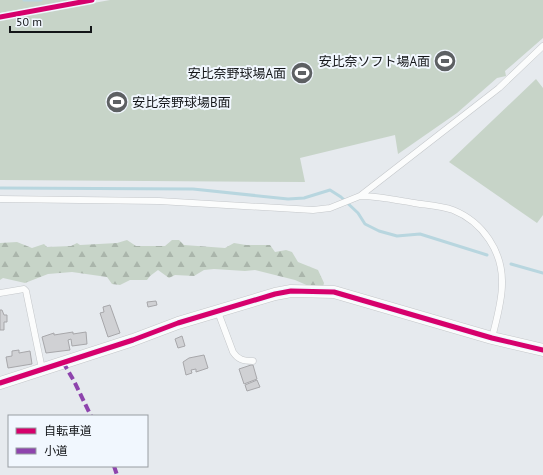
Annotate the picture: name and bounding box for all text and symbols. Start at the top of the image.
scale bar [10,8,91,34]
text: 50 m [16,14,42,29]
sports icon: 安比奈ソフト場A面 [432,48,458,74]
place label: 安比奈ソフト場A面 [318,53,430,70]
sports icon: 安比奈野球場A面 [289,60,315,86]
place label: 安比奈野球場A面 [187,65,286,82]
sports icon: 安比奈野球場B面 [104,89,130,115]
place label: 安比奈野球場B面 [132,94,231,111]
legend [8,415,148,467]
text: 自転車道 [44,423,92,438]
text: 小道 [44,443,68,458]

